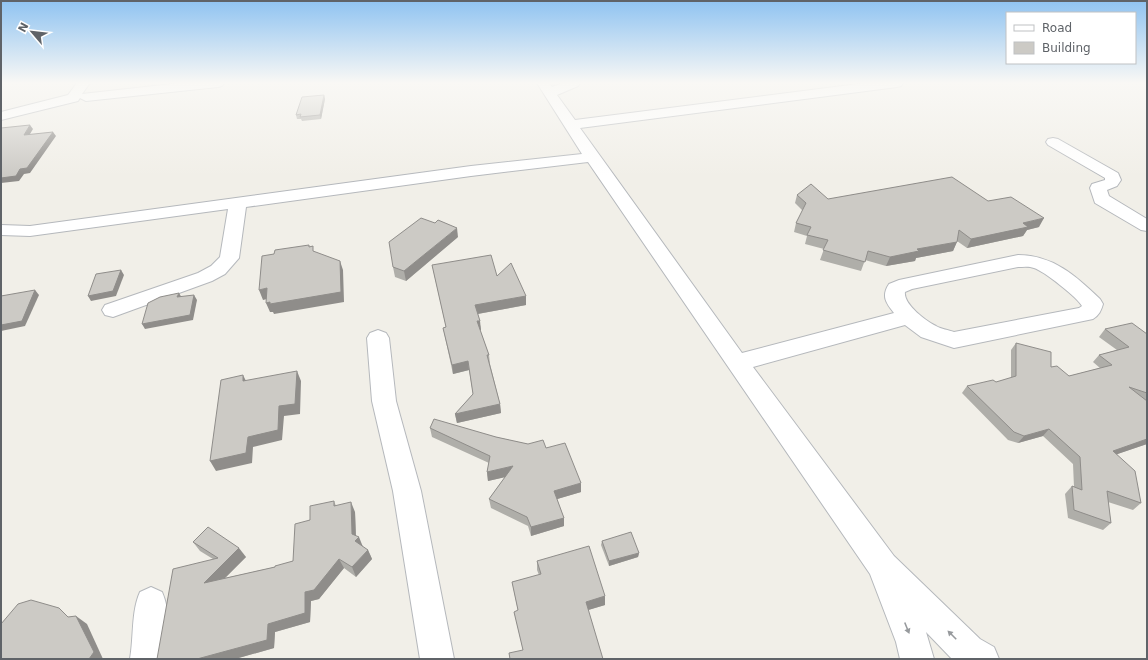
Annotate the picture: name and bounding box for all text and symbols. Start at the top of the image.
north arrow [12,12,52,52]
legend [1006,12,1136,64]
text: N [16,20,32,35]
text: Road [1042,21,1072,35]
text: Building [1042,41,1091,55]
one-way arrow [905,622,911,634]
one-way arrow [947,630,957,640]

